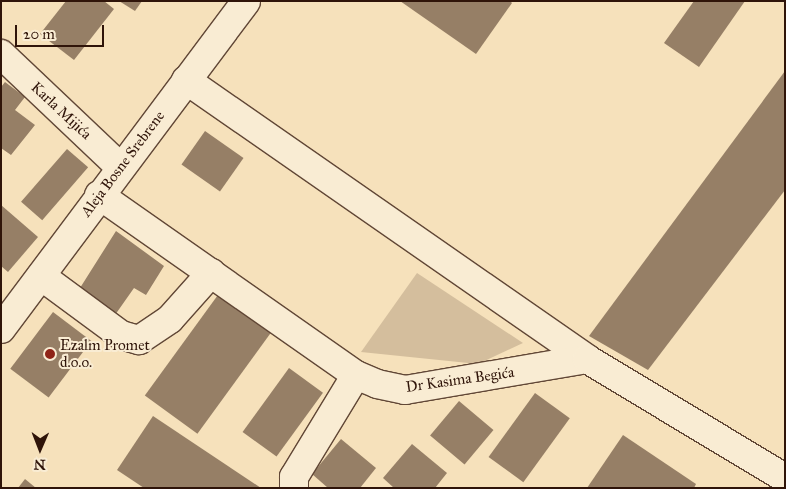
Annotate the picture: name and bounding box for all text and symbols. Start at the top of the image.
scale bar [18,15,106,47]
text: 20 m [23,25,55,43]
street label: Karla Mijića [27,78,95,144]
street label: Aleja Bosne Srebrene [77,107,169,221]
place label: Ezalm Promet d.o.o. [60,336,150,371]
marker: Ezalm Promet d.o.o. [44,348,56,360]
street label: Dr Kasima Begića [405,363,515,397]
north arrow [15,424,65,474]
text: N [34,456,46,473]

